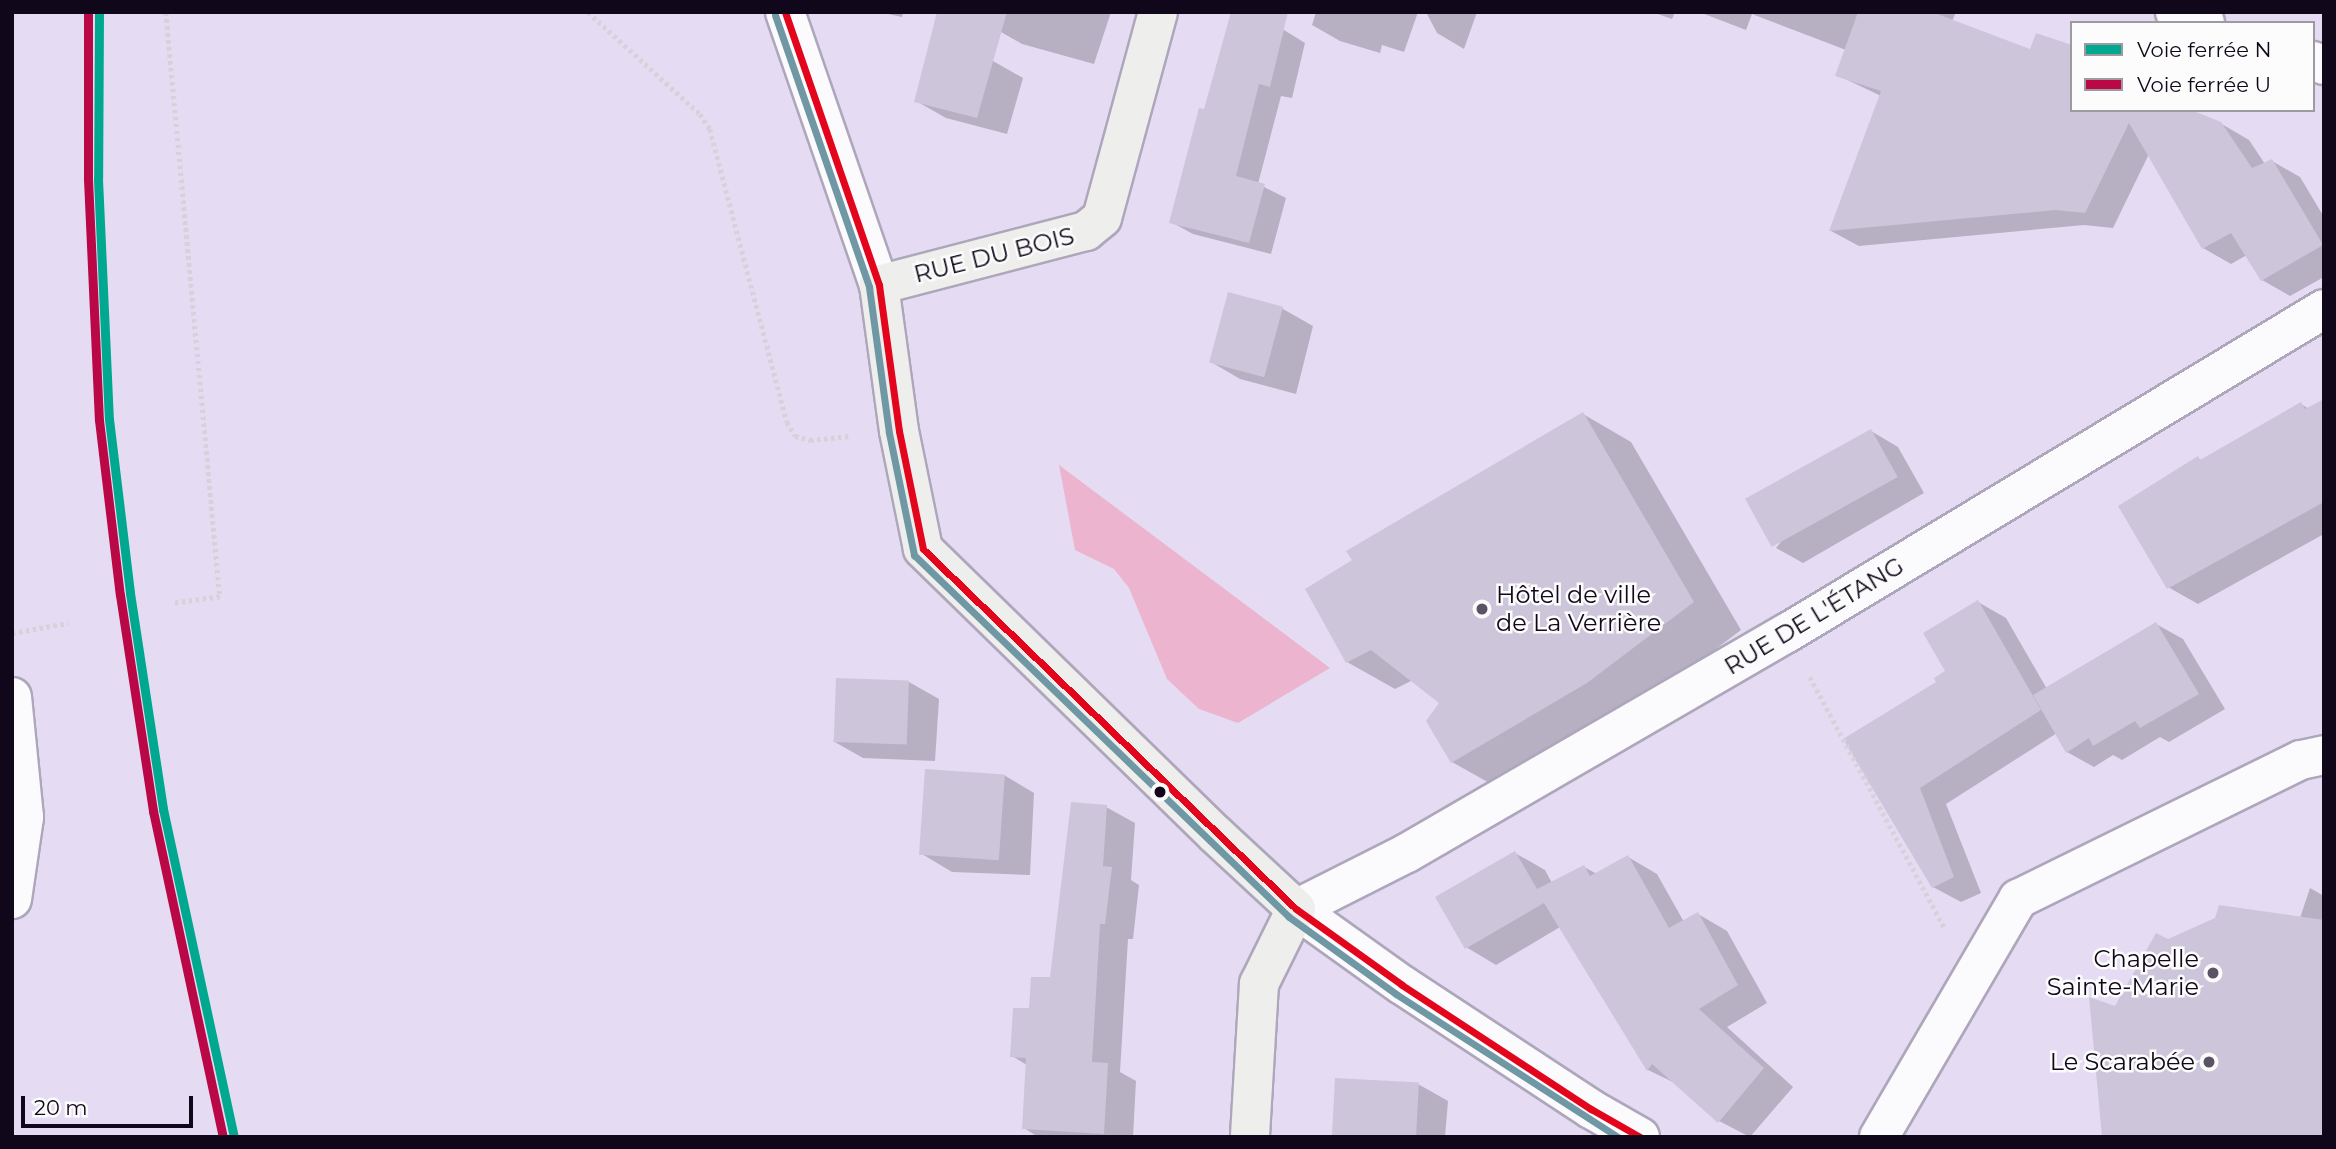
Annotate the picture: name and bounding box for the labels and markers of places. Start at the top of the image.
place label: Hôtel de ville de La Verrière [1496,581,1661,637]
marker: Hôtel de ville de La Verrière [1474,601,1490,617]
unlabelled marker [1153,785,1167,799]
place label: Chapelle Sainte-Marie [2047,945,2199,1001]
marker: Chapelle Sainte-Marie [2205,965,2221,981]
place label: Le Scarabée [2050,1048,2195,1076]
marker: Le Scarabée [2201,1054,2217,1070]

